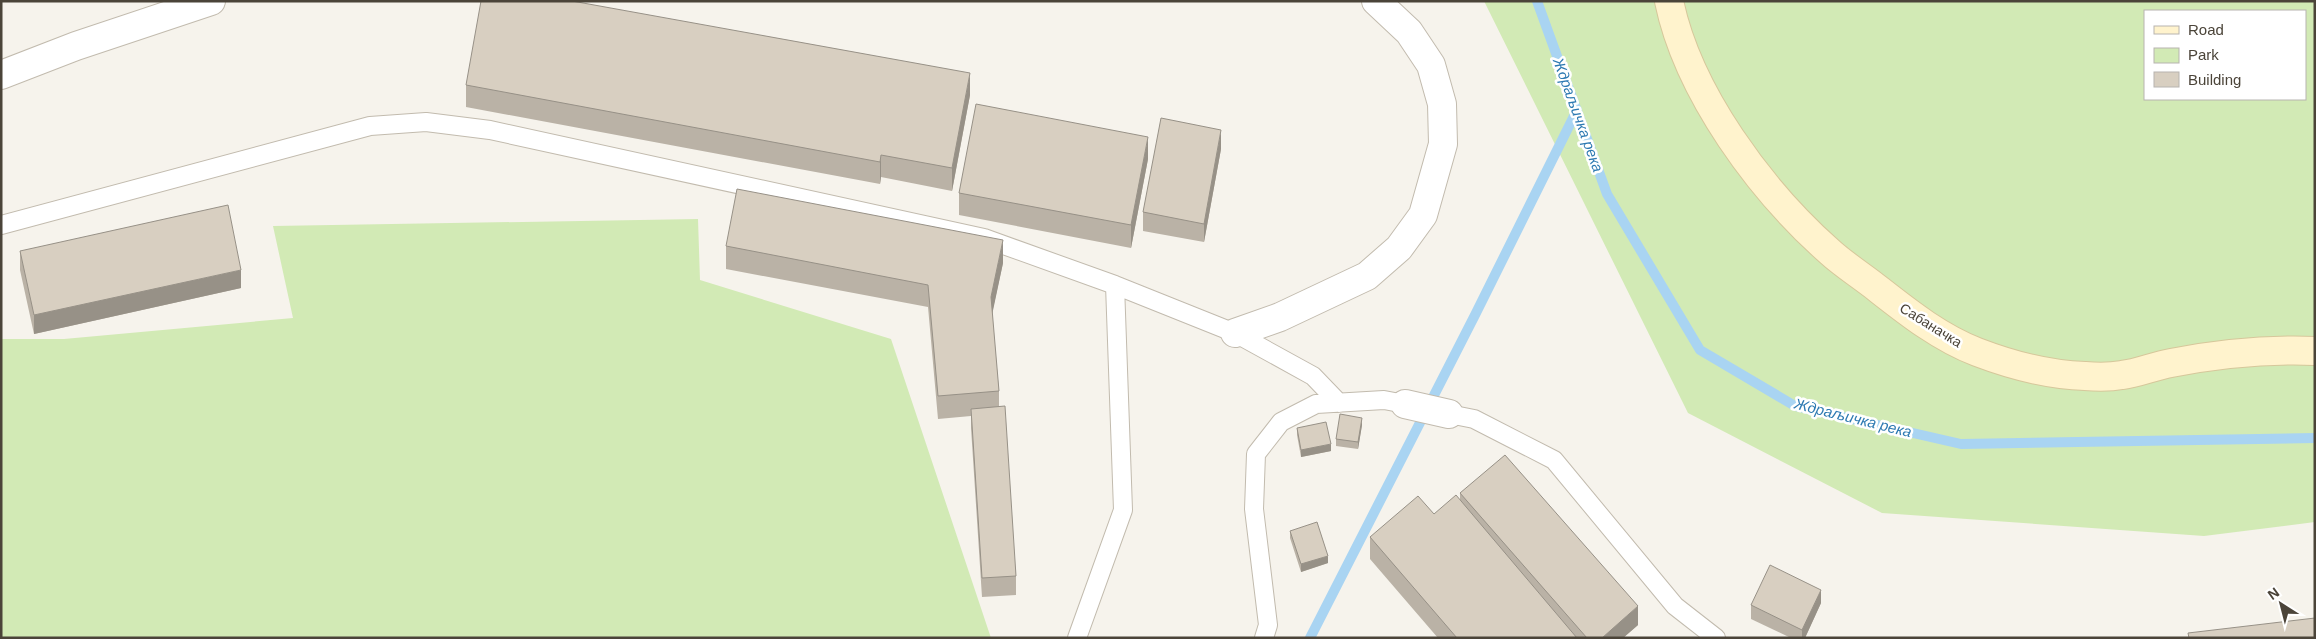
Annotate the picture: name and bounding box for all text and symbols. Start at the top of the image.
legend [2144,10,2306,100]
text: Road [2188,21,2224,38]
text: Park [2188,46,2219,63]
water label: Ждраљичка река [1550,55,1607,174]
text: Building [2188,71,2241,88]
street label: Сабаначка [1897,300,1965,351]
water label: Ждраљичка река [1792,394,1913,440]
north arrow [2256,579,2306,629]
text: N [2265,584,2282,603]

